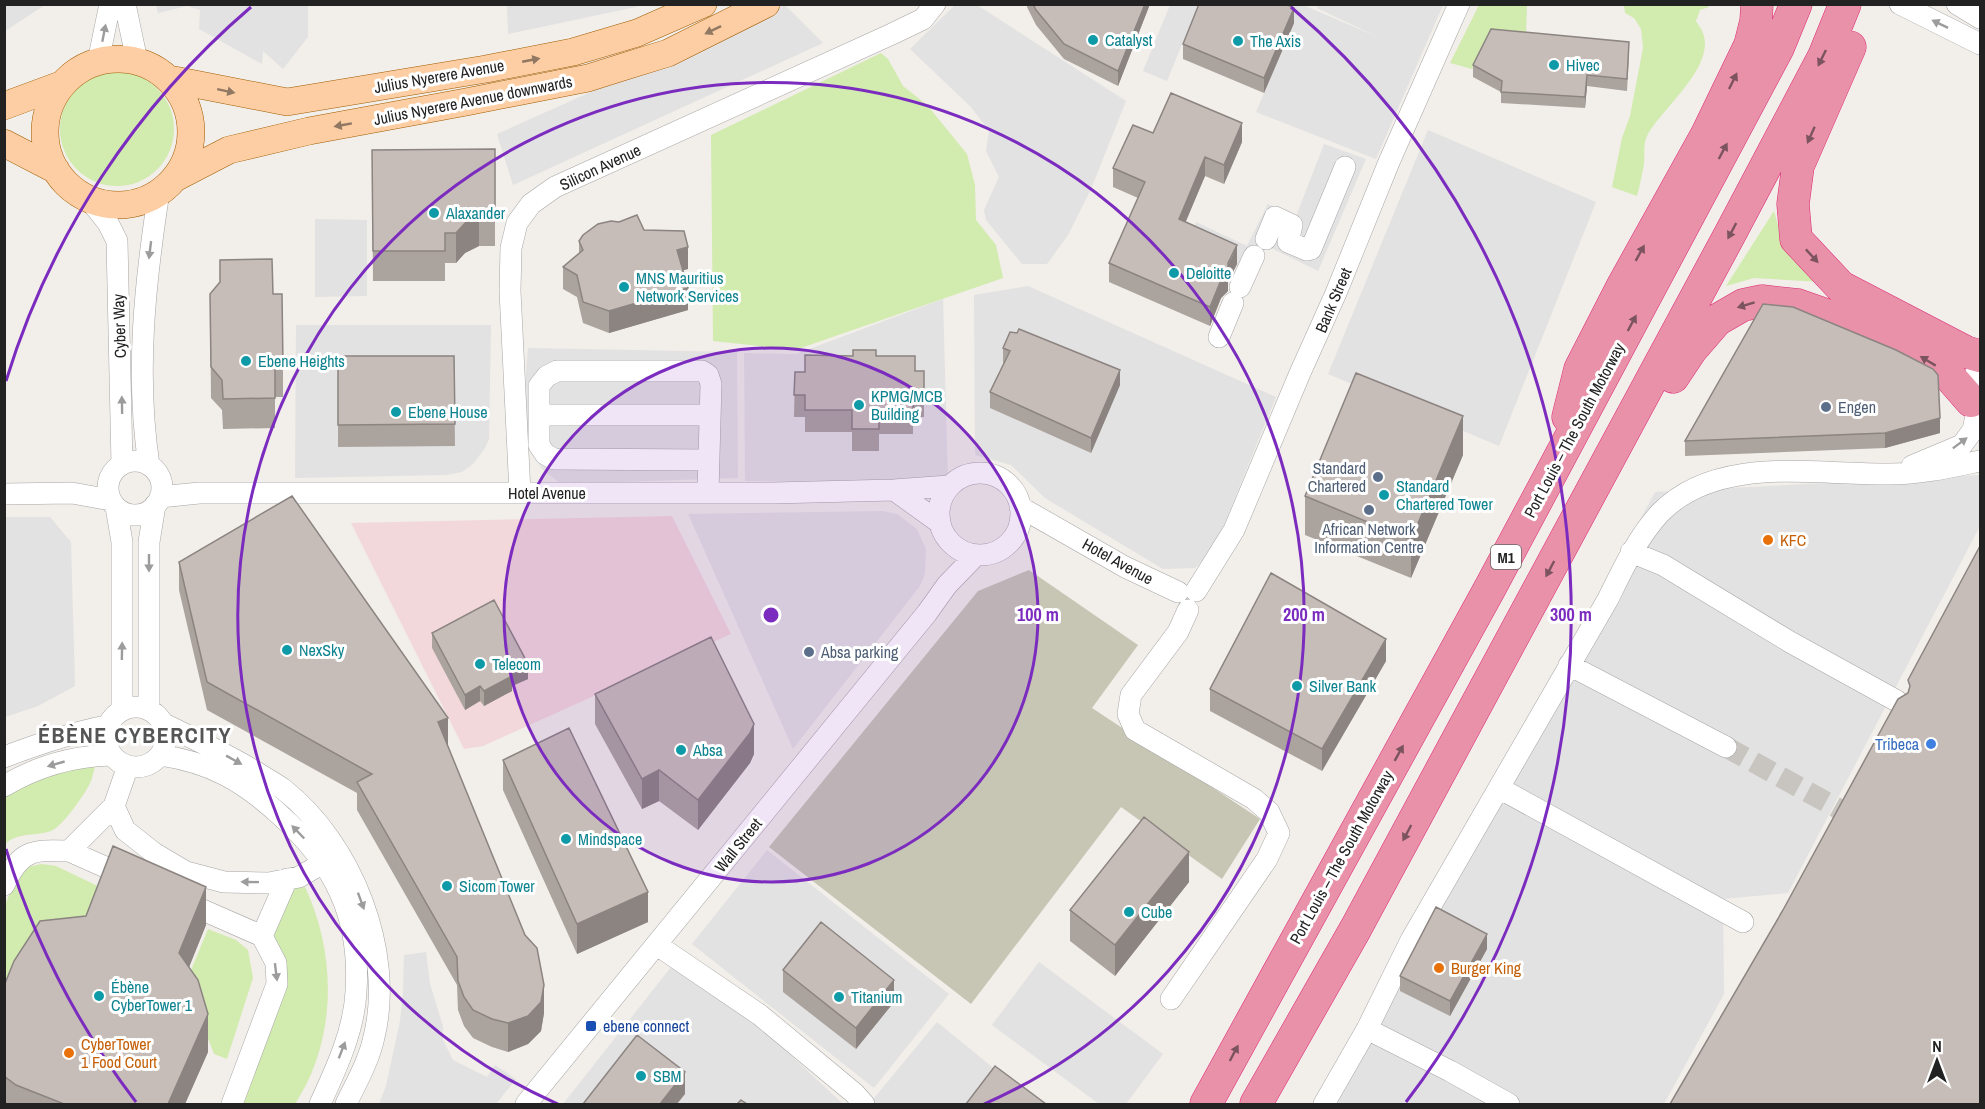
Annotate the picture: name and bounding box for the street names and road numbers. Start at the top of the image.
street label: Julius Nyerere Avenue [372,54,506,98]
street label: Julius Nyerere Avenue downwards [372,70,574,130]
street label: Silicon Avenue [556,139,644,195]
street label: Bank Street [1309,264,1357,336]
street label: Cyber Way [107,293,131,359]
street label: Port Louis – The South Motorway [1518,338,1630,521]
street label: Hotel Avenue [508,482,586,504]
street label: Hotel Avenue [1079,533,1157,589]
road number: M1 [1491,545,1521,569]
street label: Port Louis – The South Motorway [1284,766,1398,948]
street label: Wall Street [709,813,767,877]

